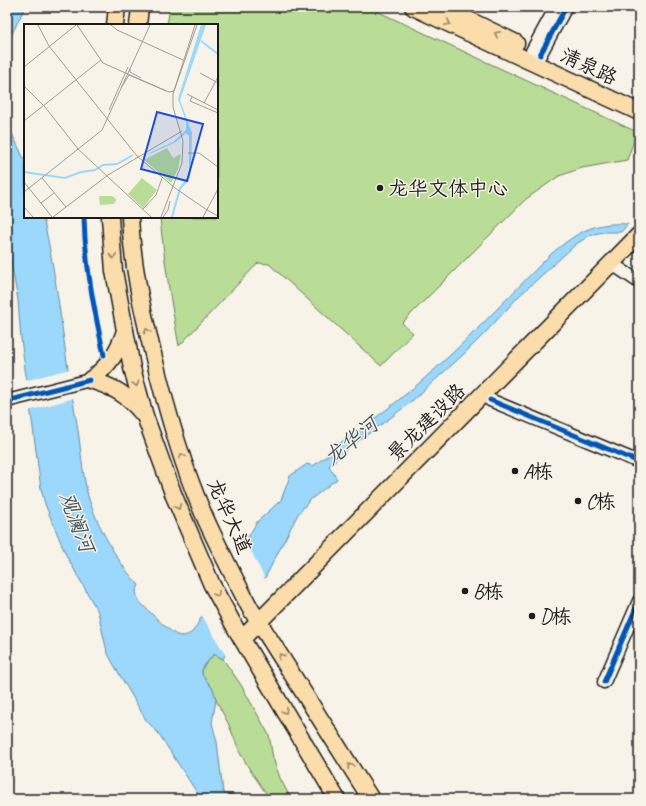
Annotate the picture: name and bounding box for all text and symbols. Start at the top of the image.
one-way arrow [444,18,451,26]
inset map [24,24,218,218]
one-way arrow [494,31,502,39]
street label: 清泉路 [556,42,622,91]
place label: 龙华文体中心 [388,176,508,201]
marker: 龙华文体中心 [375,183,385,193]
one-way arrow [108,253,117,259]
one-way arrow [143,328,152,335]
street label: 景龙建设路 [382,377,471,467]
one-way arrow [132,380,140,387]
water label: 龙华河 [318,409,386,471]
one-way arrow [179,453,187,460]
place label: A栋 [523,459,553,484]
marker: A栋 [510,466,520,476]
street label: 龙华大道 [202,475,257,558]
water label: 观澜河 [54,488,102,559]
place label: C栋 [586,489,615,514]
marker: C栋 [573,496,583,506]
one-way arrow [173,502,181,510]
place label: B栋 [473,579,503,604]
marker: B栋 [460,586,470,596]
one-way arrow [213,590,220,597]
place label: D栋 [540,604,572,629]
marker: D栋 [527,611,537,621]
one-way arrow [278,653,286,660]
one-way arrow [280,707,287,714]
one-way arrow [348,763,355,770]

